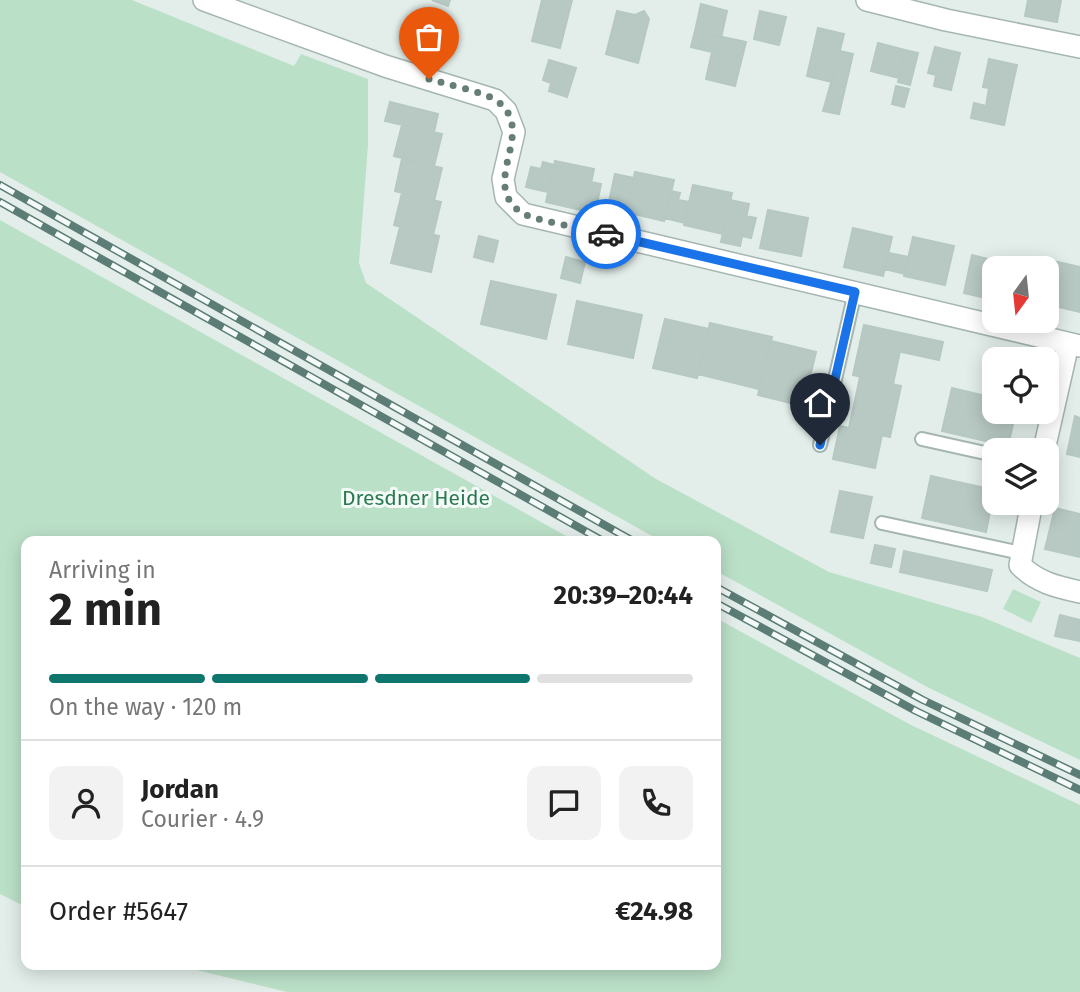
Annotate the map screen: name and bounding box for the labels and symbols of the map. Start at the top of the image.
pin [399,7,459,79]
courier [571,199,641,269]
north arrow [982,256,1059,332]
pin [790,373,850,445]
park label: Dresdner Heide [342,485,490,511]

